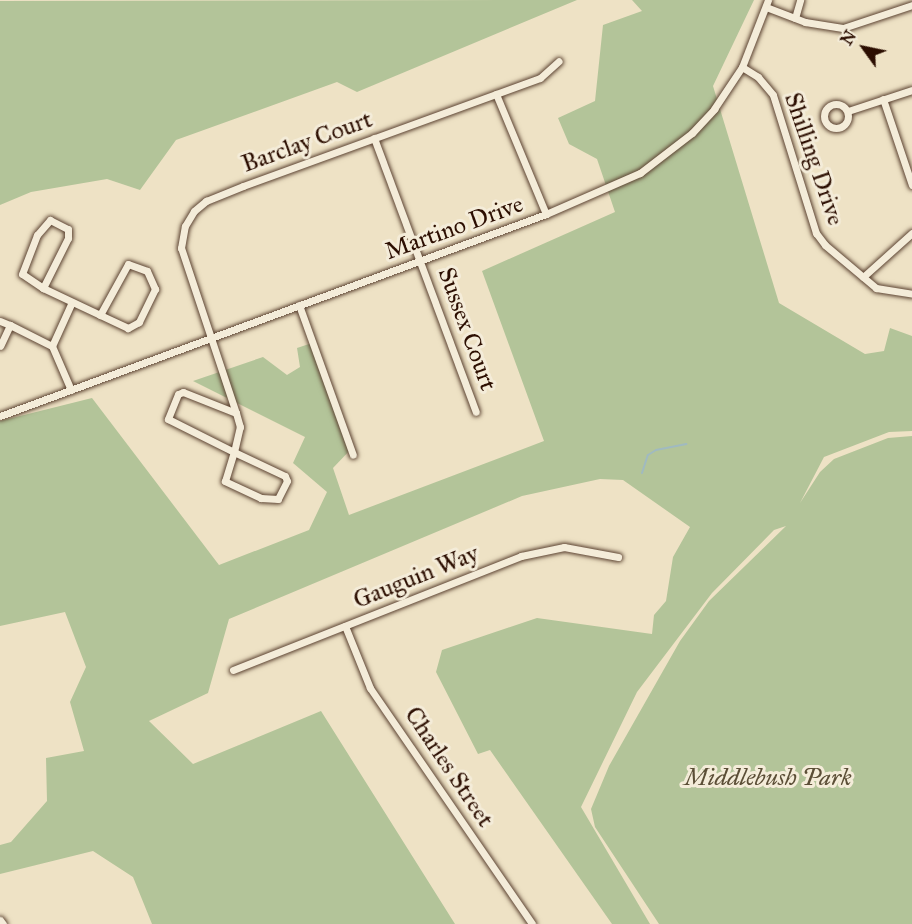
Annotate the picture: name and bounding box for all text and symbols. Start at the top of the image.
north arrow [834,18,894,78]
text: N [837,27,860,49]
street label: Shilling Drive [778,89,850,229]
street label: Barclay Court [238,105,376,179]
street label: Martino Drive [381,190,527,266]
street label: Sussex Court [431,264,503,394]
street label: Gauguin Way [349,539,483,615]
street label: Charles Street [398,701,500,833]
park label: Middlebush Park [684,764,852,792]

